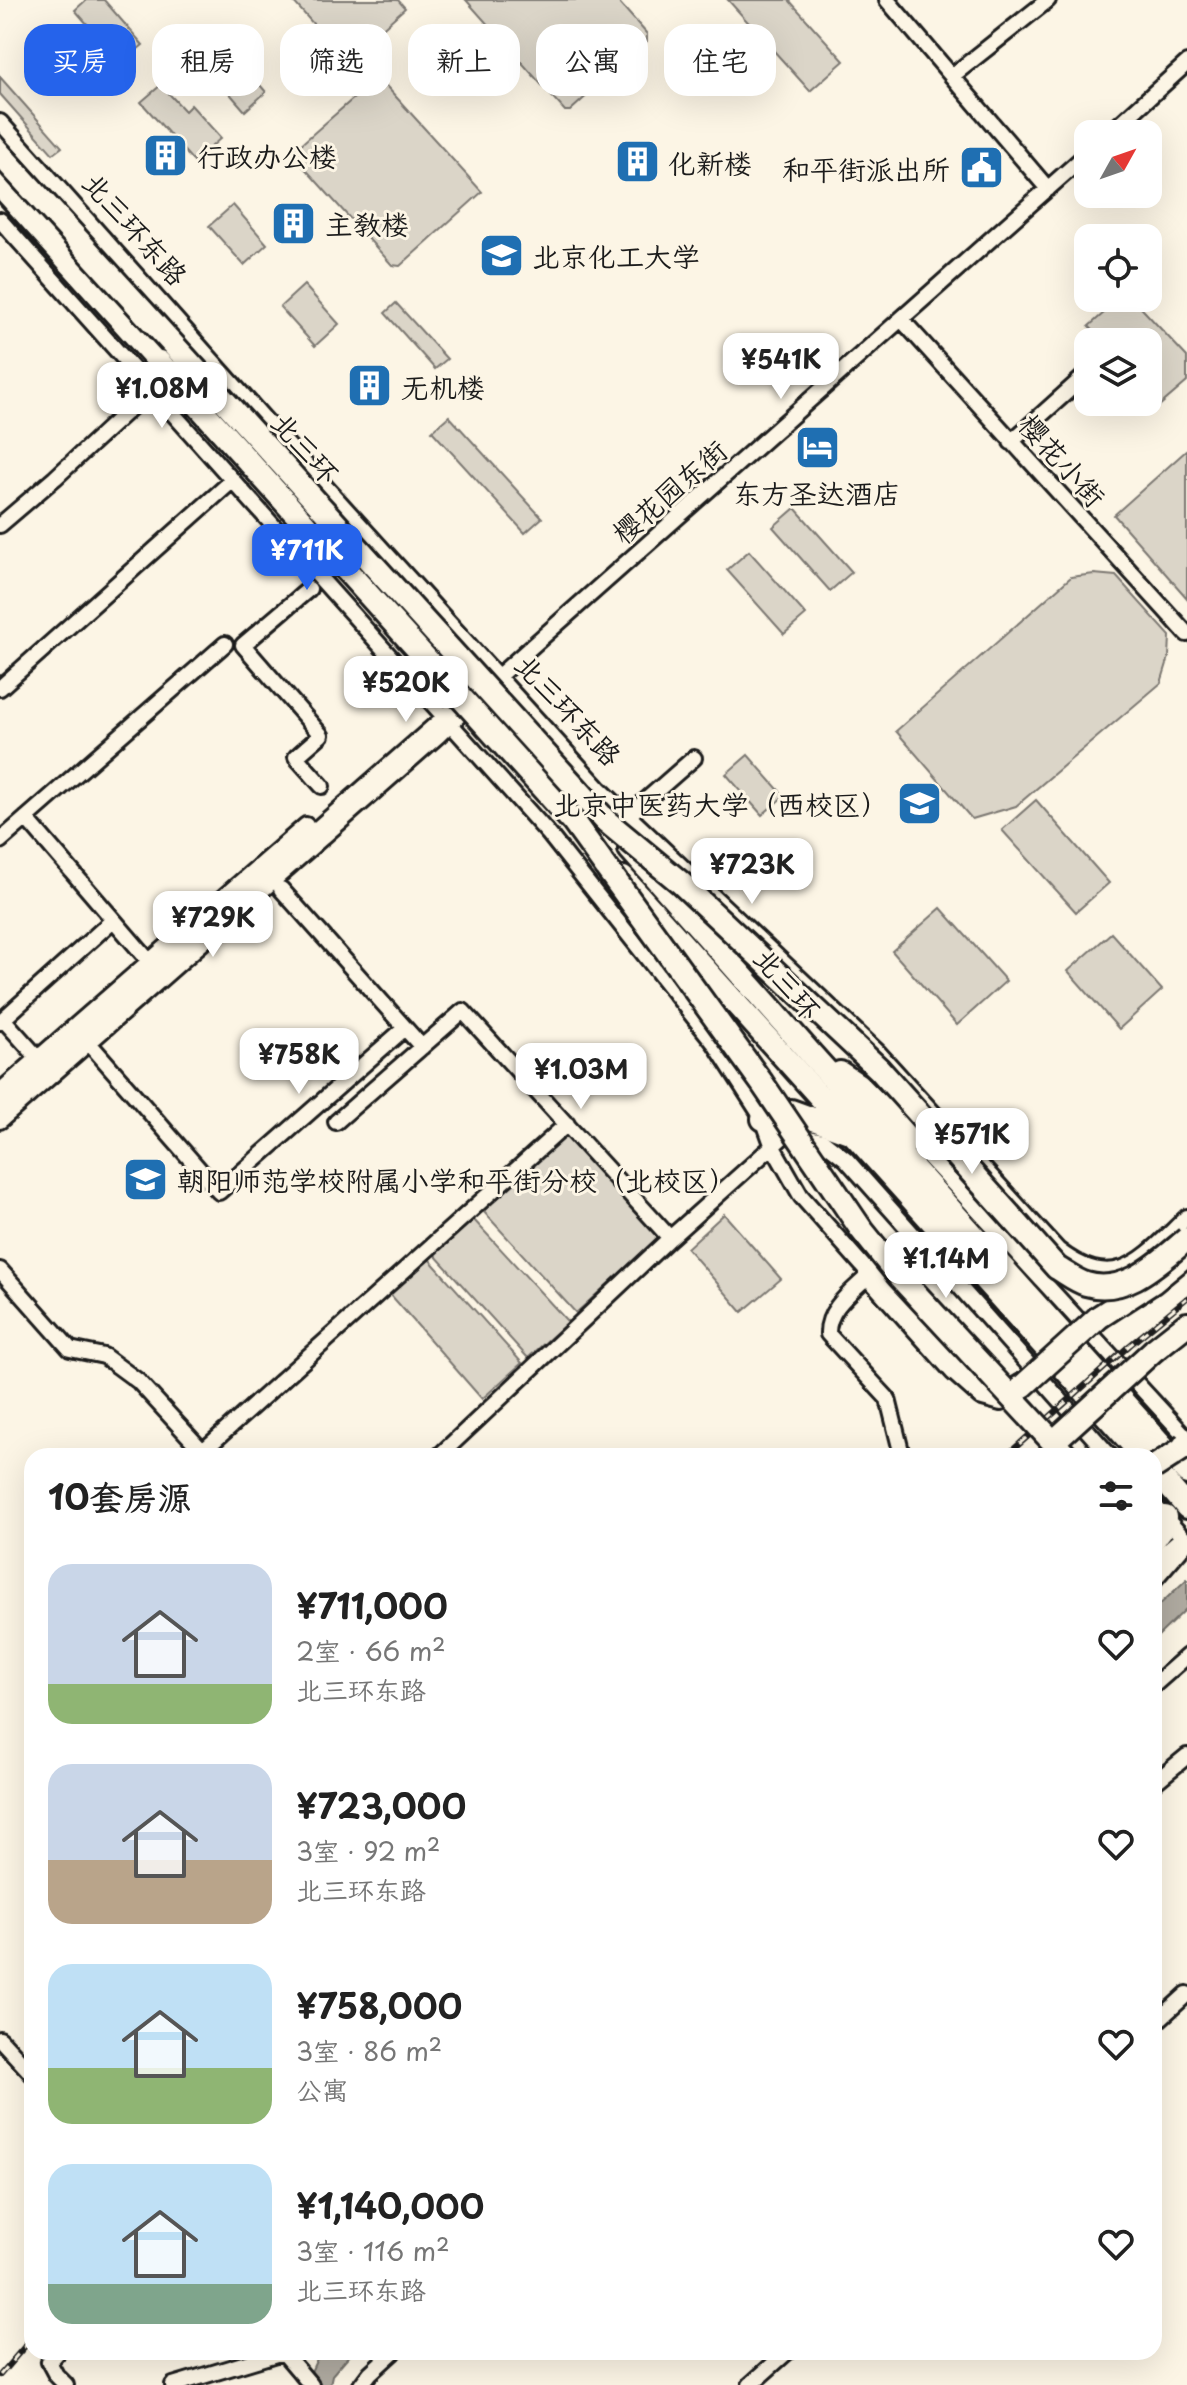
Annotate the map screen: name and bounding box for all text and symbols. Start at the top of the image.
chip: 买房 [24,24,136,96]
chip: 租房 [152,24,264,96]
chip: 筛选 [280,24,392,96]
chip: 新上 [408,24,520,96]
chip: 公寓 [536,24,648,96]
chip: 住宅 [664,24,776,96]
north arrow [1074,120,1162,208]
map controls [1074,120,1162,416]
building icon: 行政办公楼 [142,131,190,179]
place label: 行政办公楼 [197,134,337,177]
building icon: 化新楼 [613,138,661,186]
place label: 化新楼 [668,141,752,184]
public building icon: 和平街派出所 [957,144,1005,192]
place label: 和平街派出所 [782,147,950,190]
street label: 北三环东路 [73,162,199,294]
building icon: 主教楼 [270,199,318,247]
place label: 主教楼 [325,202,409,245]
button: locate [1074,224,1162,312]
school or university icon: 北京化工大学 [477,231,525,279]
place label: 北京化工大学 [532,234,700,277]
button: layers [1074,328,1162,416]
pin: ¥541K [725,333,837,401]
text: ¥541K [741,339,821,378]
pin: ¥1.08M [97,362,227,430]
building icon: 无机楼 [346,362,394,410]
place label: 无机楼 [401,365,485,408]
text: ¥1.08M [115,368,209,407]
street label: 北三环 [262,401,350,493]
street label: 樱花小街 [1010,404,1116,516]
hotel icon: 东方圣达酒店 [793,424,841,472]
street label: 樱花园东街 [602,429,736,553]
place label: 东方圣达酒店 [733,471,901,514]
pin: ¥711K [251,524,363,592]
text: ¥711K [270,530,344,569]
street label: 北三环东路 [506,643,632,775]
pin: ¥520K [350,656,462,724]
text: ¥520K [362,662,450,701]
school or university icon: 北京中医药大学（西校区） [896,779,944,827]
place label: 北京中医药大学（西校区） [553,782,889,825]
pin: ¥723K [696,838,808,906]
text: ¥723K [709,844,795,883]
pin: ¥729K [157,891,269,959]
text: ¥729K [171,897,255,936]
street label: 北三环 [744,937,832,1029]
pin: ¥758K [243,1028,355,1096]
text: ¥758K [258,1034,340,1073]
pin: ¥1.03M [516,1043,646,1111]
text: ¥1.03M [534,1049,628,1088]
pin: ¥571K [916,1108,1028,1176]
text: ¥571K [934,1114,1010,1153]
school or university icon: 朝阳师范学校附属小学和平街分校（北校区） [122,1155,170,1203]
place label: 朝阳师范学校附属小学和平街分校（北校区） [177,1158,737,1201]
pin: ¥1.14M [881,1232,1011,1300]
text: ¥1.14M [902,1238,990,1277]
text: 10套房源 [48,1470,191,1522]
icon: filters [1094,1474,1138,1518]
text: ¥711,000 [296,1579,448,1631]
icon: home [112,1596,208,1692]
icon: heart [1094,1622,1138,1666]
text: 2室 · 66 m² [296,1631,446,1670]
text: 北三环东路 [296,1670,426,1709]
text: ¥723,000 [296,1779,466,1831]
icon: home [112,1796,208,1892]
icon: heart [1094,1822,1138,1866]
text: 3室 · 92 m² [296,1831,440,1870]
text: 北三环东路 [296,1870,426,1909]
text: ¥758,000 [296,1979,462,2031]
icon: home [112,1996,208,2092]
icon: heart [1094,2022,1138,2066]
text: 3室 · 86 m² [296,2031,442,2070]
text: 公寓 [296,2070,348,2109]
text: ¥1,140,000 [296,2179,484,2231]
icon: home [112,2196,208,2292]
icon: heart [1094,2222,1138,2266]
text: 3室 · 116 m² [296,2231,450,2270]
text: 北三环东路 [296,2270,426,2309]

